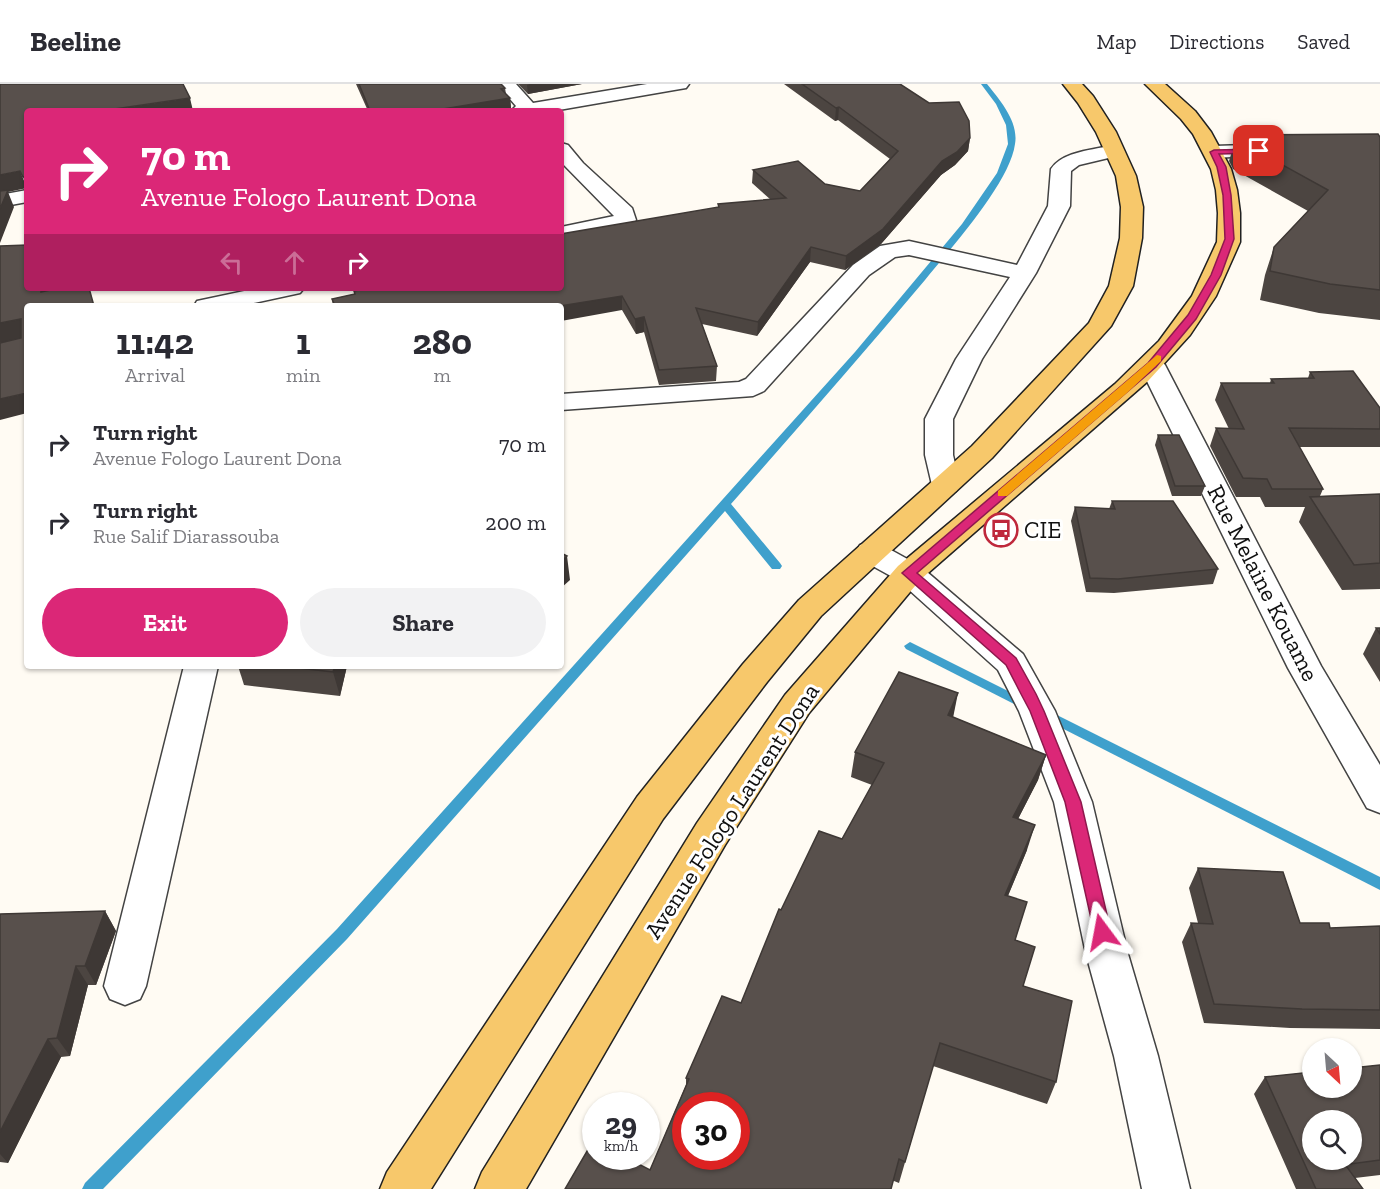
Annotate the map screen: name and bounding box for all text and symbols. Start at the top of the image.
text: Beeline [30,25,121,58]
text: Map [1097,29,1137,54]
text: Directions [1170,29,1264,54]
text: Saved [1297,29,1350,54]
pin [1233,125,1284,176]
text: 70 m [141,130,231,181]
icon: right [42,132,120,210]
icon: arrive [1242,134,1275,167]
text: Avenue Fologo Laurent Dona [141,181,477,213]
icon: left [215,246,248,279]
icon: ahead [278,246,311,279]
icon: right [341,246,374,279]
text: 11:42 [116,320,194,363]
text: 1 [296,320,310,363]
text: 280 [412,320,472,363]
text: Arrival [125,363,185,387]
text: min [286,363,320,387]
text: m [434,363,451,387]
text: Turn right [93,419,197,446]
icon: right [42,428,75,461]
text: 70 m [499,431,546,458]
text: Avenue Fologo Laurent Dona [93,446,342,470]
street label: Rue Melaine Kouame [1201,480,1325,686]
text: Turn right [93,497,197,524]
icon: right [42,506,75,539]
text: 200 m [485,509,546,536]
bus stop icon: CIE [983,512,1019,548]
place label: CIE [1024,515,1061,544]
text: Rue Salif Diarassouba [93,524,279,548]
button: Exit [42,588,288,657]
button: Share [300,588,546,657]
street label: Avenue Fologo Laurent Dona [638,677,825,944]
position arrow [1070,900,1134,964]
north arrow [1302,1038,1362,1098]
map controls [1302,1038,1362,1170]
speed limit sign: 30 [672,1092,750,1170]
text: 29 [605,1106,637,1142]
button: search [1302,1110,1362,1170]
text: km/h [604,1137,638,1155]

